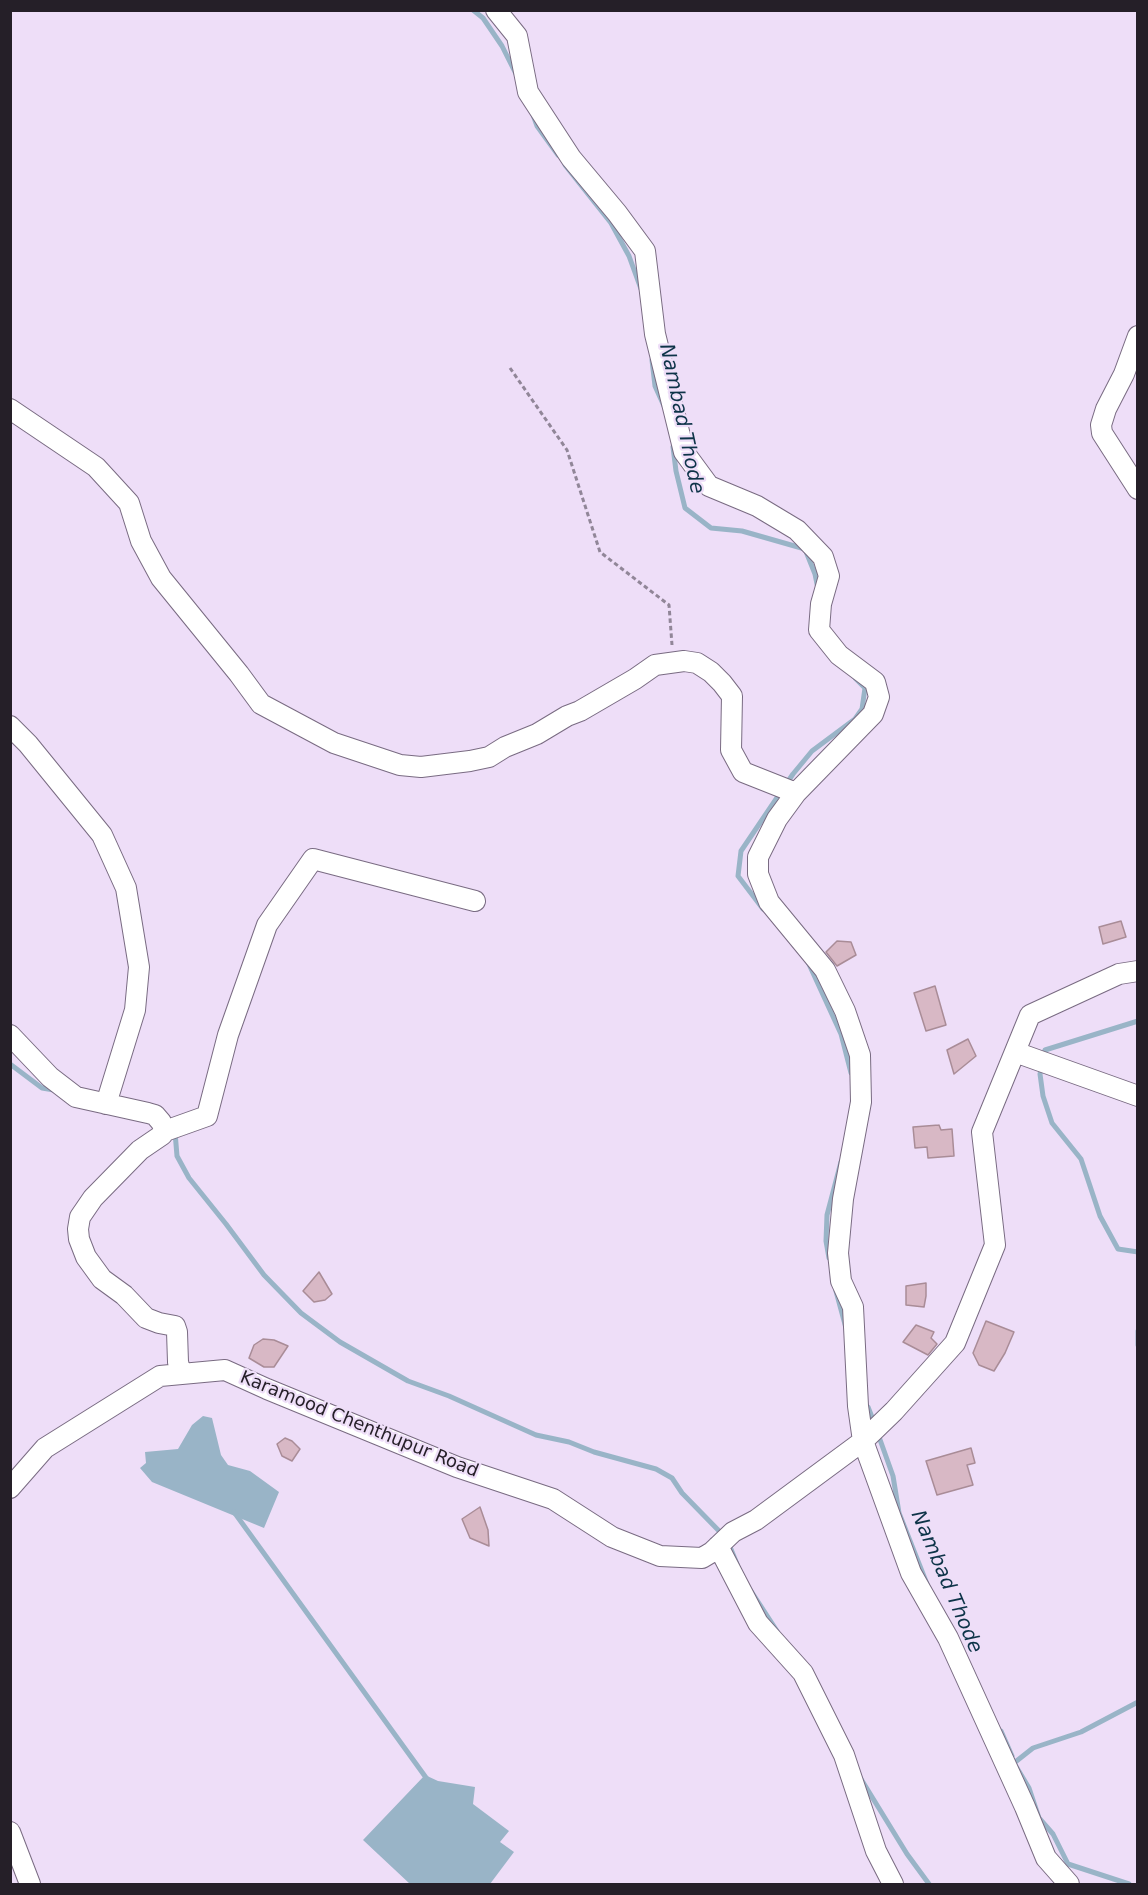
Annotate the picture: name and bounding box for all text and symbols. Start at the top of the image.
water label: Nambad Thode [653,342,709,496]
street label: Karamood Chenthupur Road [237,1367,481,1483]
water label: Nambad Thode [905,1507,987,1657]

